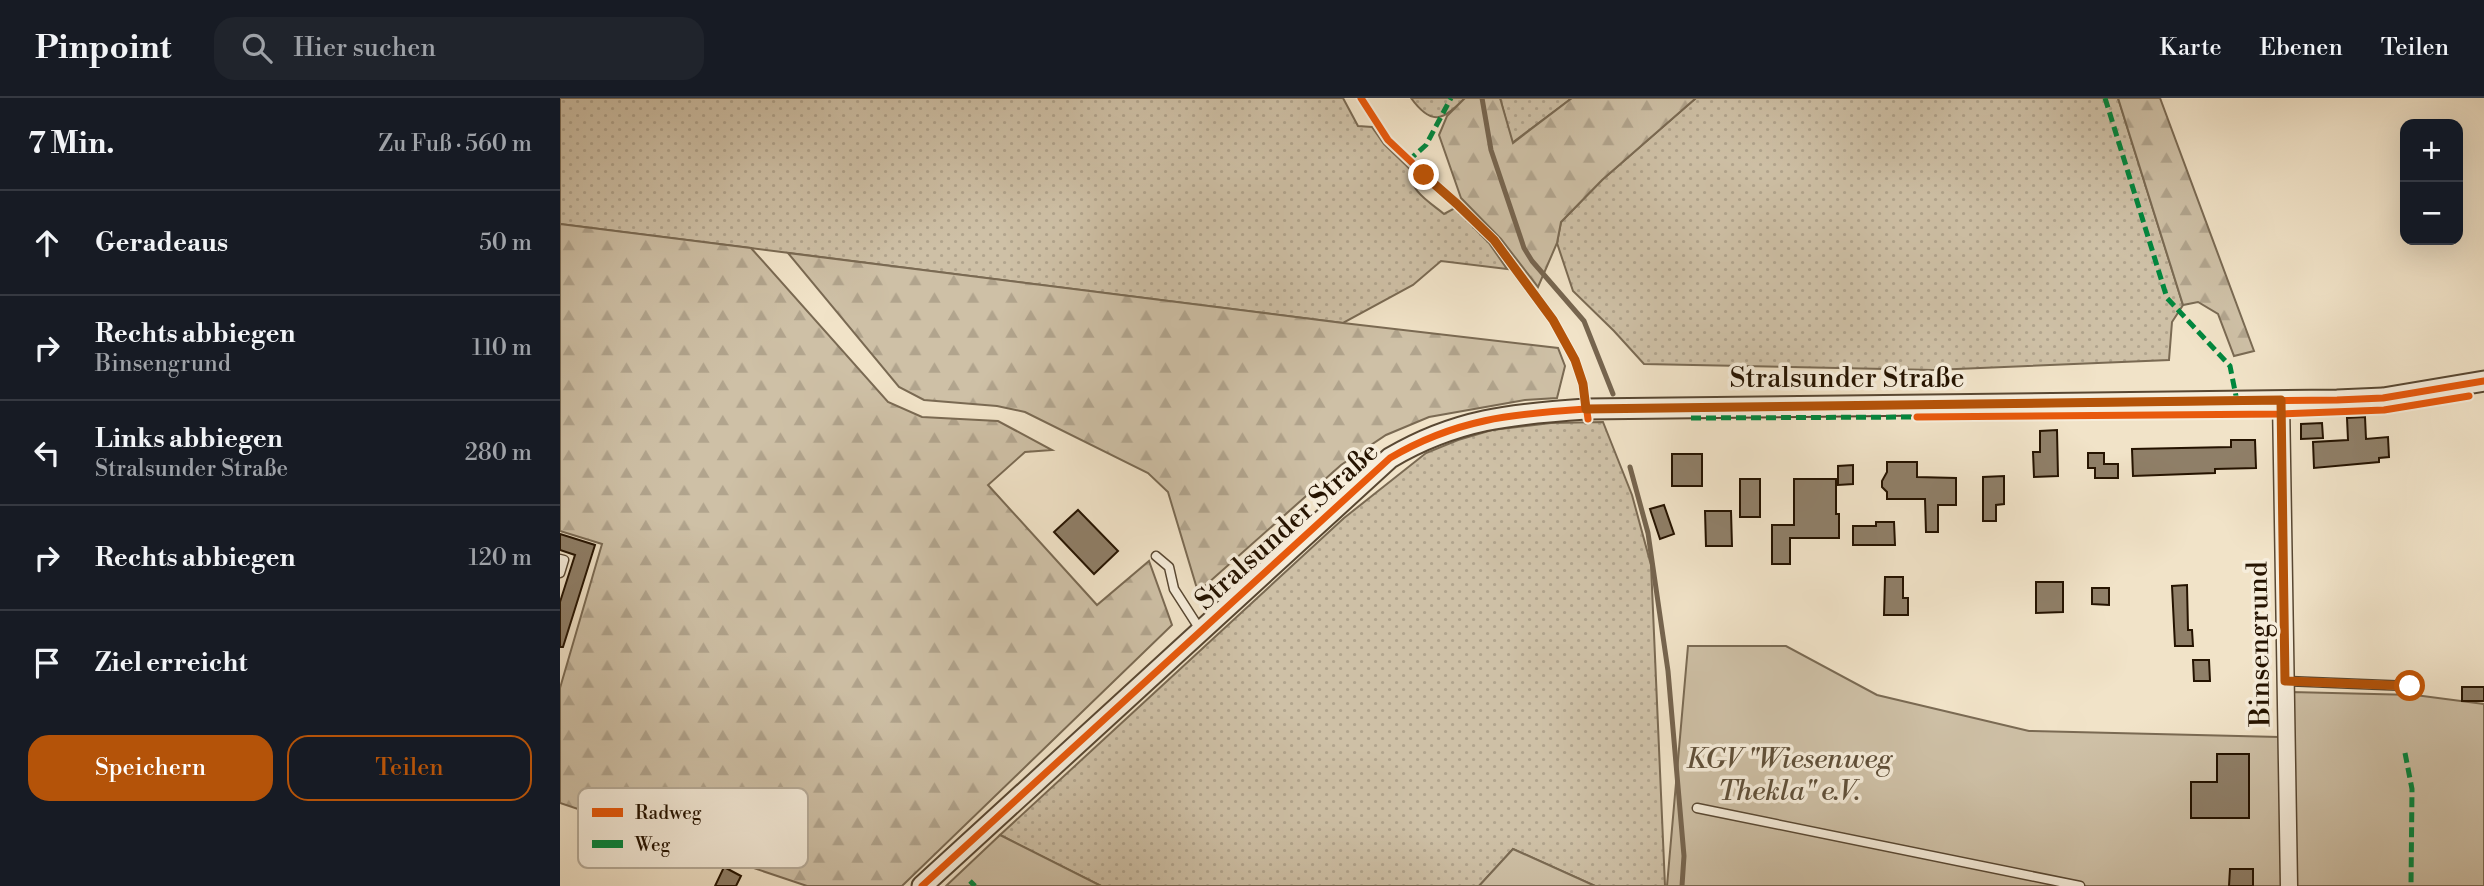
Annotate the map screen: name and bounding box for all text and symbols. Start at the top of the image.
search box [214,17,704,80]
text: Pinpoint [35,28,172,69]
icon: search [238,29,276,67]
text: Hier suchen [294,32,436,64]
text: Karte [2160,33,2222,63]
text: Ebenen [2260,33,2343,63]
text: Teilen [2381,33,2449,63]
map controls [2400,119,2463,245]
button: + [2400,119,2463,182]
text: 7 Min. [28,125,115,163]
text: Zu Fuß · 560 m [378,130,532,158]
route end [1408,159,1439,190]
button: − [2400,182,2463,245]
icon: ahead [28,224,66,262]
text: Geradeaus [95,227,228,259]
text: 50 m [479,229,532,257]
text: Rechts abbiegen [95,318,295,350]
icon: right [28,329,66,367]
text: 110 m [472,334,532,362]
text: Binsengrund [95,350,231,378]
street label: Stralsunder Straße [1729,361,1965,396]
text: Links abbiegen [95,423,283,455]
icon: left [28,434,66,472]
street label: Stralsunder Straße [1188,434,1386,618]
text: 280 m [465,439,532,467]
text: Stralsunder Straße [95,455,288,483]
icon: right [28,539,66,577]
text: Rechts abbiegen [95,542,295,574]
text: 120 m [468,544,532,572]
street label: Binsengrund [2241,561,2278,728]
icon: arrive [28,644,66,682]
text: Ziel erreicht [95,647,247,679]
route start [2394,670,2425,701]
button: Speichern [28,735,273,801]
button: Teilen [287,735,532,801]
park label: KGV "Wiesenweg Thekla" e.V. [1686,742,1894,809]
legend [578,788,808,868]
text: Radweg [635,801,702,825]
text: Weg [634,833,671,857]

